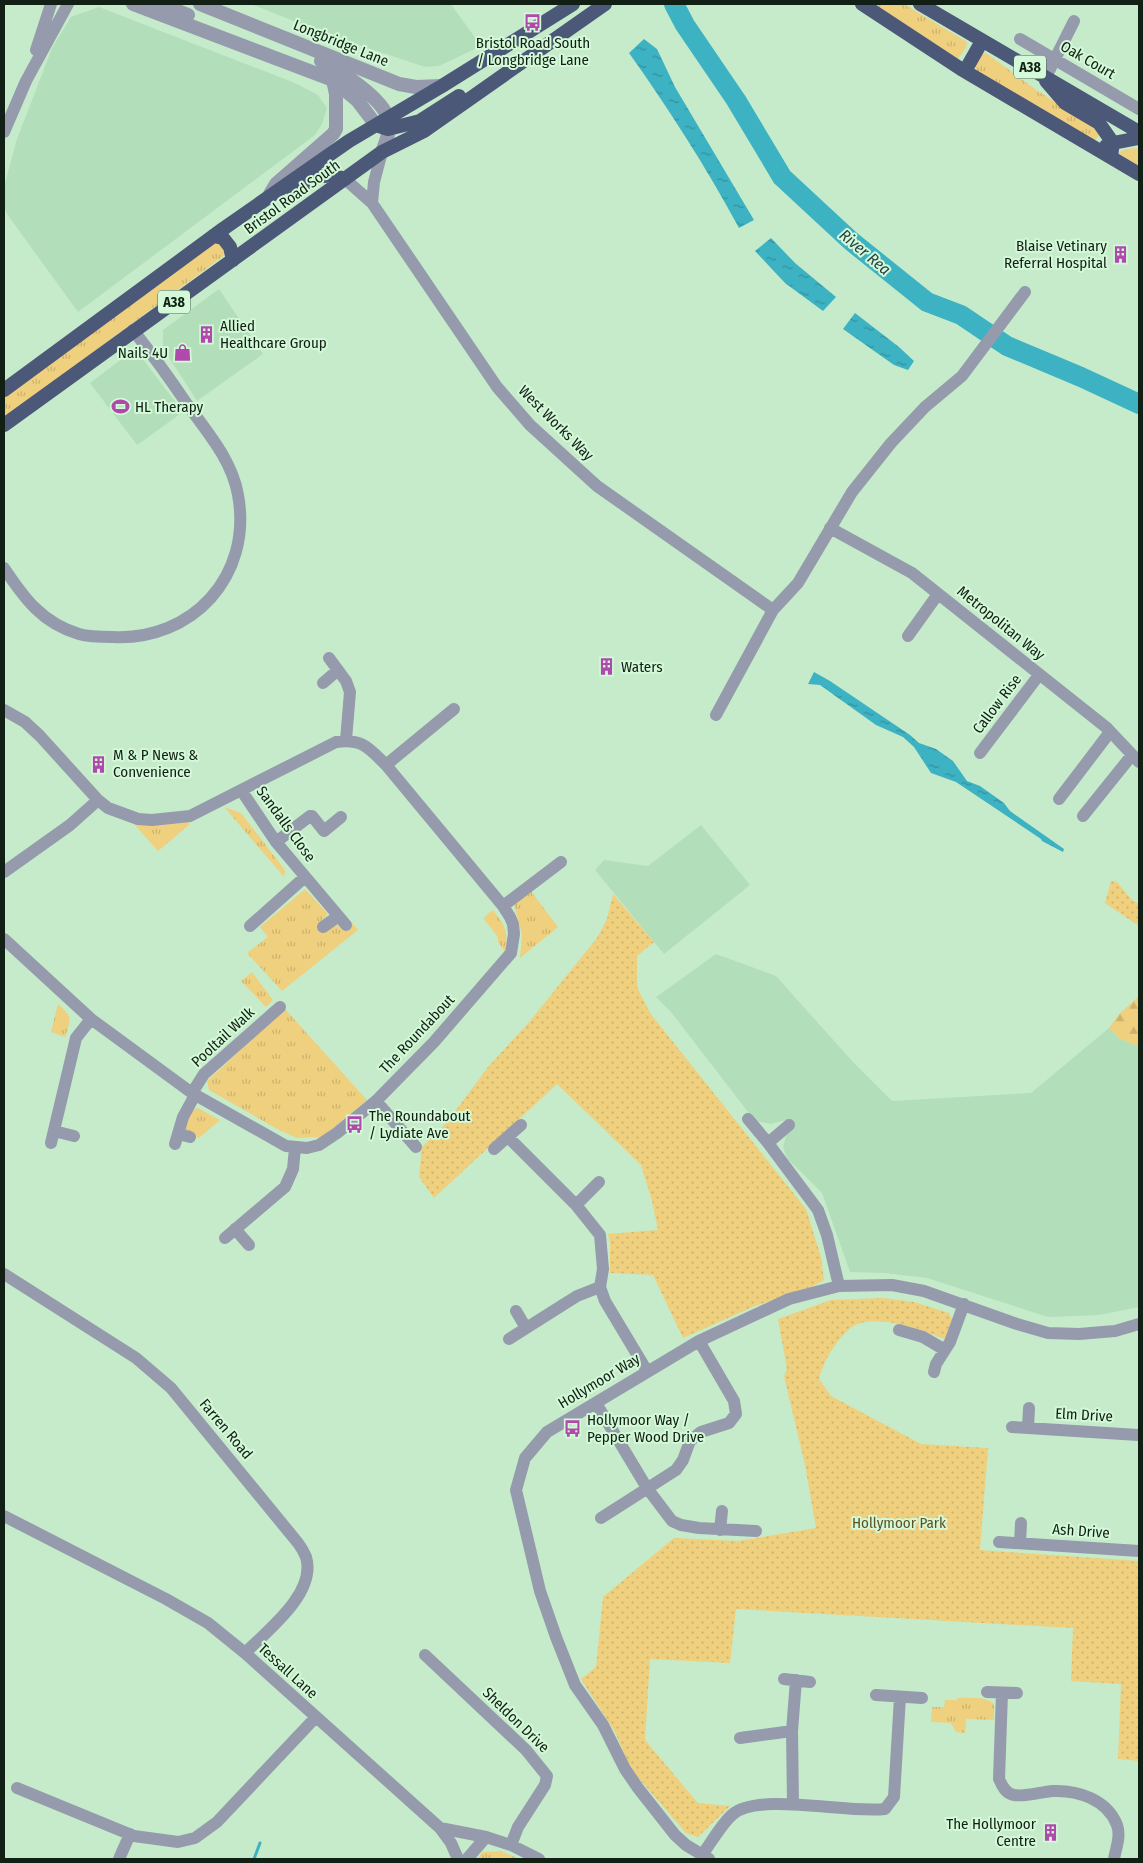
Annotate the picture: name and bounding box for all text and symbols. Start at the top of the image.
bus stop icon: Bristol Road South / Longbridge Lane [523,12,543,32]
street label: Longbridge Lane [291,16,391,70]
place label: Bristol Road South / Longbridge Lane [476,34,590,69]
street label: Oak Court [1057,37,1119,83]
road number: A38 [1014,56,1046,78]
street label: Bristol Road South [240,156,344,238]
water label: River Rea [836,225,894,279]
place label: Blaise Vetinary Referral Hospital [1004,237,1107,272]
building icon: Blaise Vetinary Referral Hospital [1111,245,1131,265]
road number: A38 [158,290,190,314]
place label: Allied Healthcare Group [220,317,327,352]
building icon: Allied Healthcare Group [196,325,216,345]
shop icon: Nails 4U [172,343,192,363]
place label: Nails 4U [118,344,168,362]
street label: West Works Way [515,382,598,465]
sports icon: HL Therapy [111,397,131,417]
place label: HL Therapy [135,398,204,416]
street label: Metropolitan Way [954,582,1049,664]
building icon: Waters [597,657,617,677]
place label: Waters [621,658,663,676]
street label: Callow Rise [969,671,1025,737]
place label: M & P News & Convenience [113,746,198,781]
building icon: M & P News & Convenience [89,754,109,774]
street label: Sandalls Close [253,783,319,865]
street label: The Roundabout [376,991,458,1077]
street label: Pooltail Walk [188,1003,258,1071]
place label: The Roundabout / Lydiate Ave [369,1107,470,1142]
bus stop icon: The Roundabout / Lydiate Ave [345,1115,365,1135]
street label: Hollymoor Way [555,1349,643,1412]
street label: Farren Road [196,1395,256,1463]
street label: Elm Drive [1055,1405,1113,1425]
place label: Hollymoor Way / Pepper Wood Drive [587,1411,704,1446]
bus stop icon: Hollymoor Way / Pepper Wood Drive [563,1419,583,1439]
park label: Hollymoor Park [852,1514,946,1532]
street label: Ash Drive [1052,1520,1110,1542]
street label: Tessall Lane [255,1640,321,1702]
street label: Sheldon Drive [479,1684,553,1756]
place label: The Hollymoor Centre [946,1815,1037,1850]
building icon: The Hollymoor Centre [1040,1823,1060,1843]

